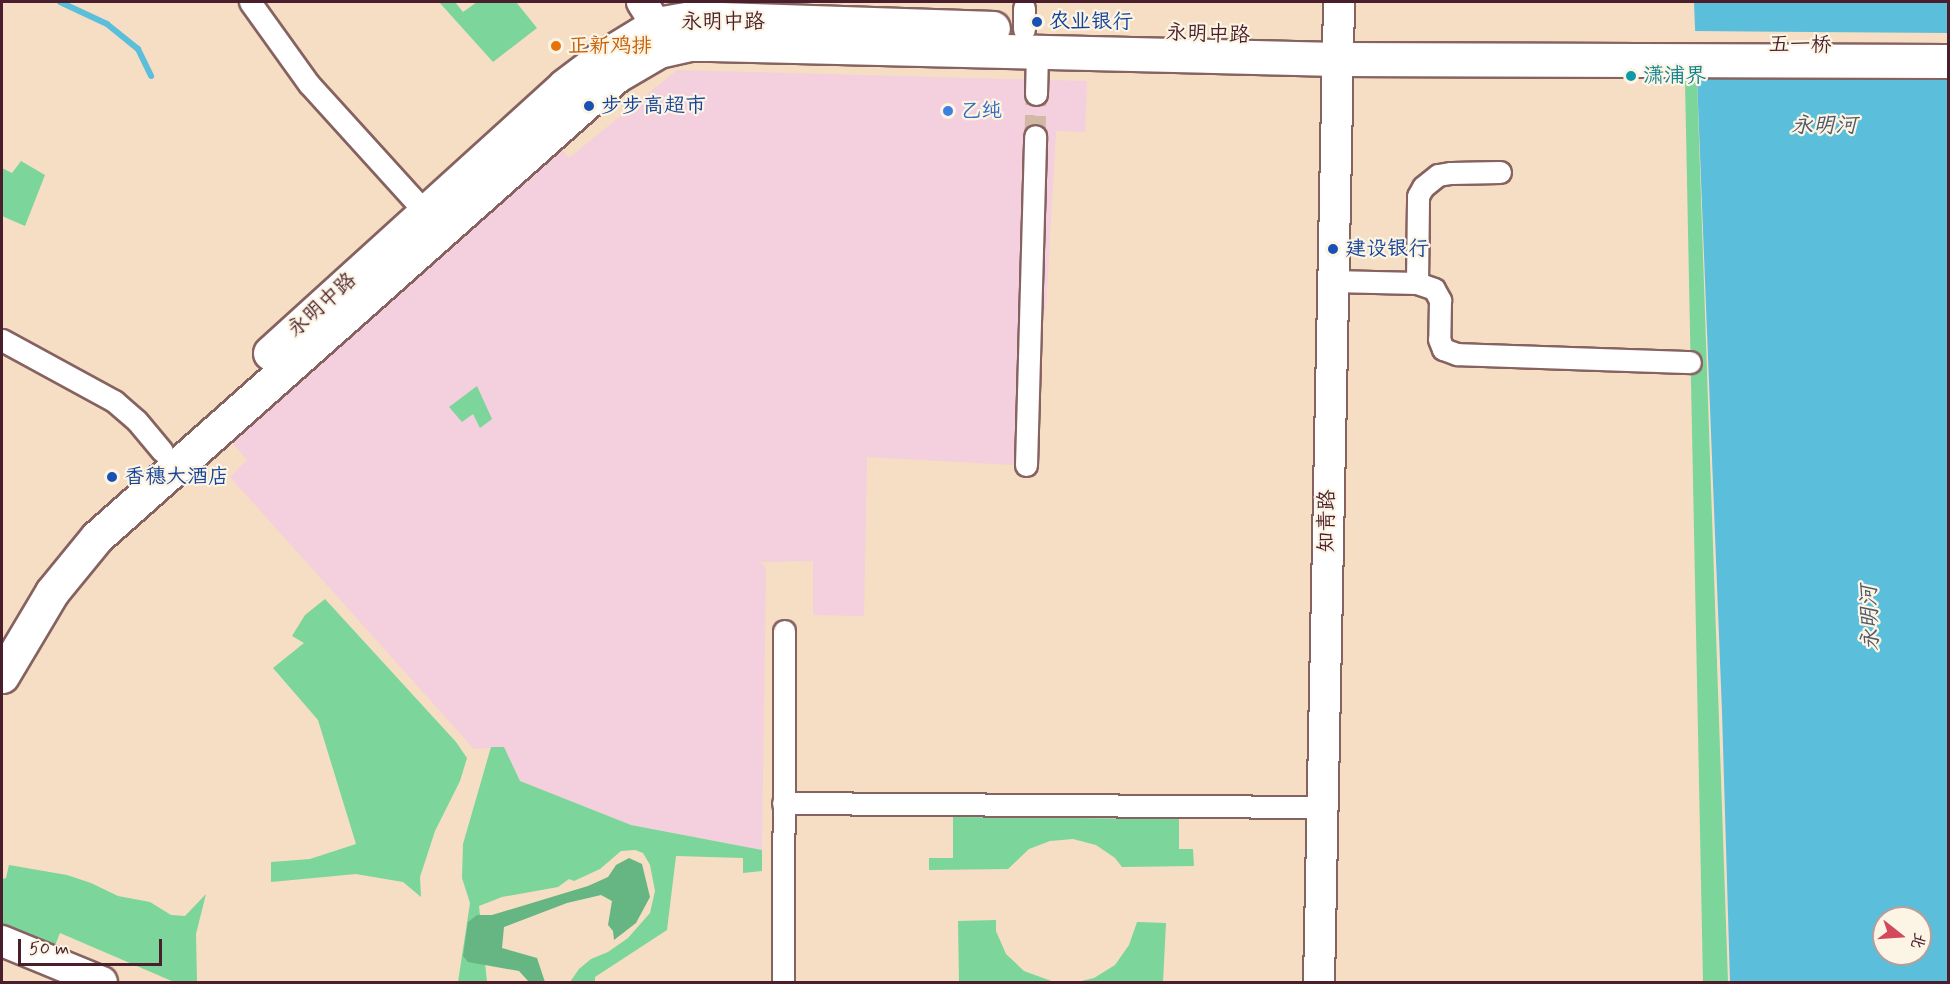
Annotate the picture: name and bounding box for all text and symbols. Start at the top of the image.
street label: 永明中路 [681,9,765,35]
place label: 农业银行 [1049,9,1133,35]
marker: 农业银行 [1030,15,1044,29]
street label: 永明中路 [1166,20,1250,48]
street label: 五一桥 [1768,32,1832,58]
place label: 正新鸡排 [568,33,652,59]
marker: 正新鸡排 [549,39,563,53]
place label: 潇浦界 [1643,63,1706,89]
marker: 潇浦界 [1624,69,1638,83]
place label: 步步高超市 [601,93,706,119]
place label: 乙纯 [960,98,1002,124]
marker: 步步高超市 [582,99,596,113]
marker: 乙纯 [941,104,955,118]
water label: 永明河 [1791,114,1857,140]
place label: 建设银行 [1345,236,1429,262]
marker: 建设银行 [1326,242,1340,256]
street label: 永明中路 [282,268,362,342]
place label: 香穗大酒店 [124,464,229,490]
marker: 香穗大酒店 [105,470,119,484]
street label: 知青路 [1314,489,1340,553]
water label: 永明河 [1857,585,1885,651]
north arrow [1872,906,1932,966]
scale bar [21,927,165,965]
text: 北 [1905,930,1930,952]
text: 50 m [29,937,69,961]

